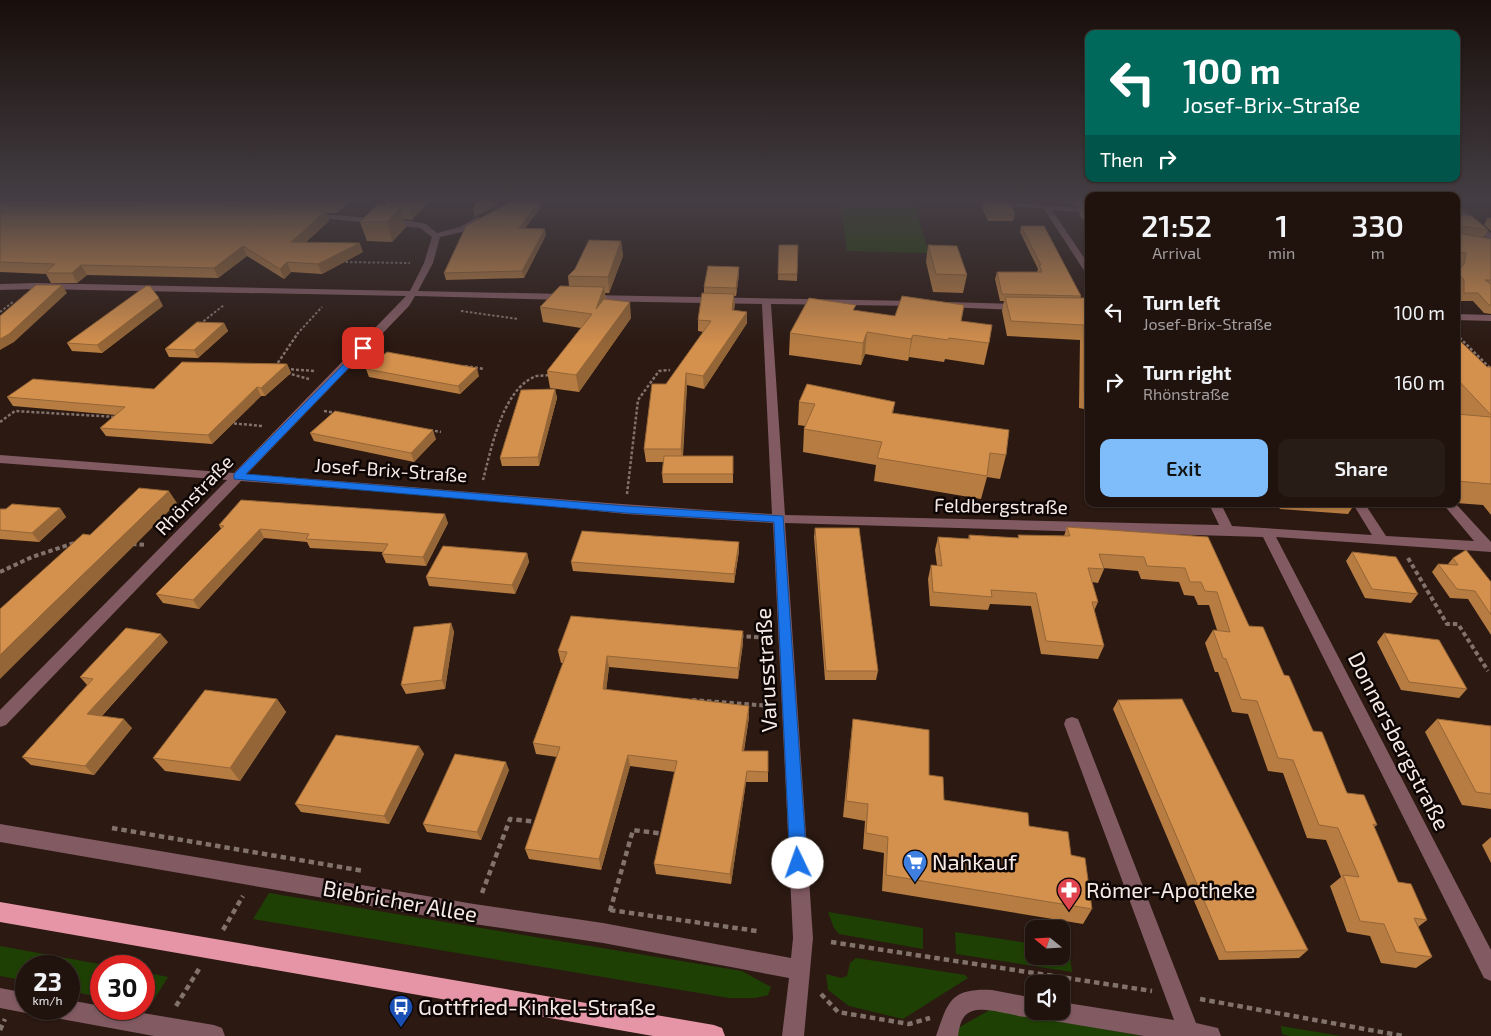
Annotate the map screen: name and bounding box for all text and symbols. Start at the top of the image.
text: 100 m [1183,49,1281,91]
icon: left [1100,50,1165,115]
text: Josef-Brix-Straße [1183,91,1360,117]
icon: right [1153,145,1181,173]
text: Then [1100,148,1143,171]
text: 21:52 [1141,207,1212,243]
text: 1 [1275,207,1288,243]
text: 330 [1352,207,1404,243]
text: Arrival [1152,243,1201,262]
text: min [1268,243,1295,262]
text: m [1371,243,1385,262]
text: Turn left [1143,291,1220,314]
icon: left [1100,298,1128,326]
text: 100 m [1394,301,1445,324]
text: Josef-Brix-Straße [1143,314,1272,333]
pin [342,327,384,369]
icon: arrive [349,334,377,362]
text: Turn right [1143,361,1231,384]
icon: right [1100,368,1128,396]
text: 160 m [1394,371,1445,394]
text: Rhönstraße [1143,384,1229,403]
button: Exit [1100,439,1268,497]
button: Share [1278,439,1445,497]
street label: Rhönstraße [150,450,238,540]
street label: Josef-Brix-Straße [314,453,468,486]
street label: Feldbergstraße [934,493,1068,518]
street label: Varusstraße [749,607,781,733]
street label: Donnersbergstraße [1344,647,1456,834]
position arrow [771,836,823,888]
place label: Nahkauf [932,848,1017,874]
supermarket icon: Nahkauf [902,849,928,883]
street label: Biebricher Allee [321,874,479,926]
place label: Römer-Apotheke [1086,876,1255,902]
pharmacy icon: Römer-Apotheke [1056,877,1082,911]
north arrow [1025,920,1070,965]
map controls [1025,920,1070,1020]
speed limit sign: 30 [90,955,155,1020]
text: 23 [33,966,62,996]
button: sound [1025,975,1070,1020]
text: km/h [33,993,62,1007]
place label: Gottfried-Kinkel-Straße [418,993,656,1019]
bus stop icon: Gottfried-Kinkel-Straße [388,994,414,1028]

